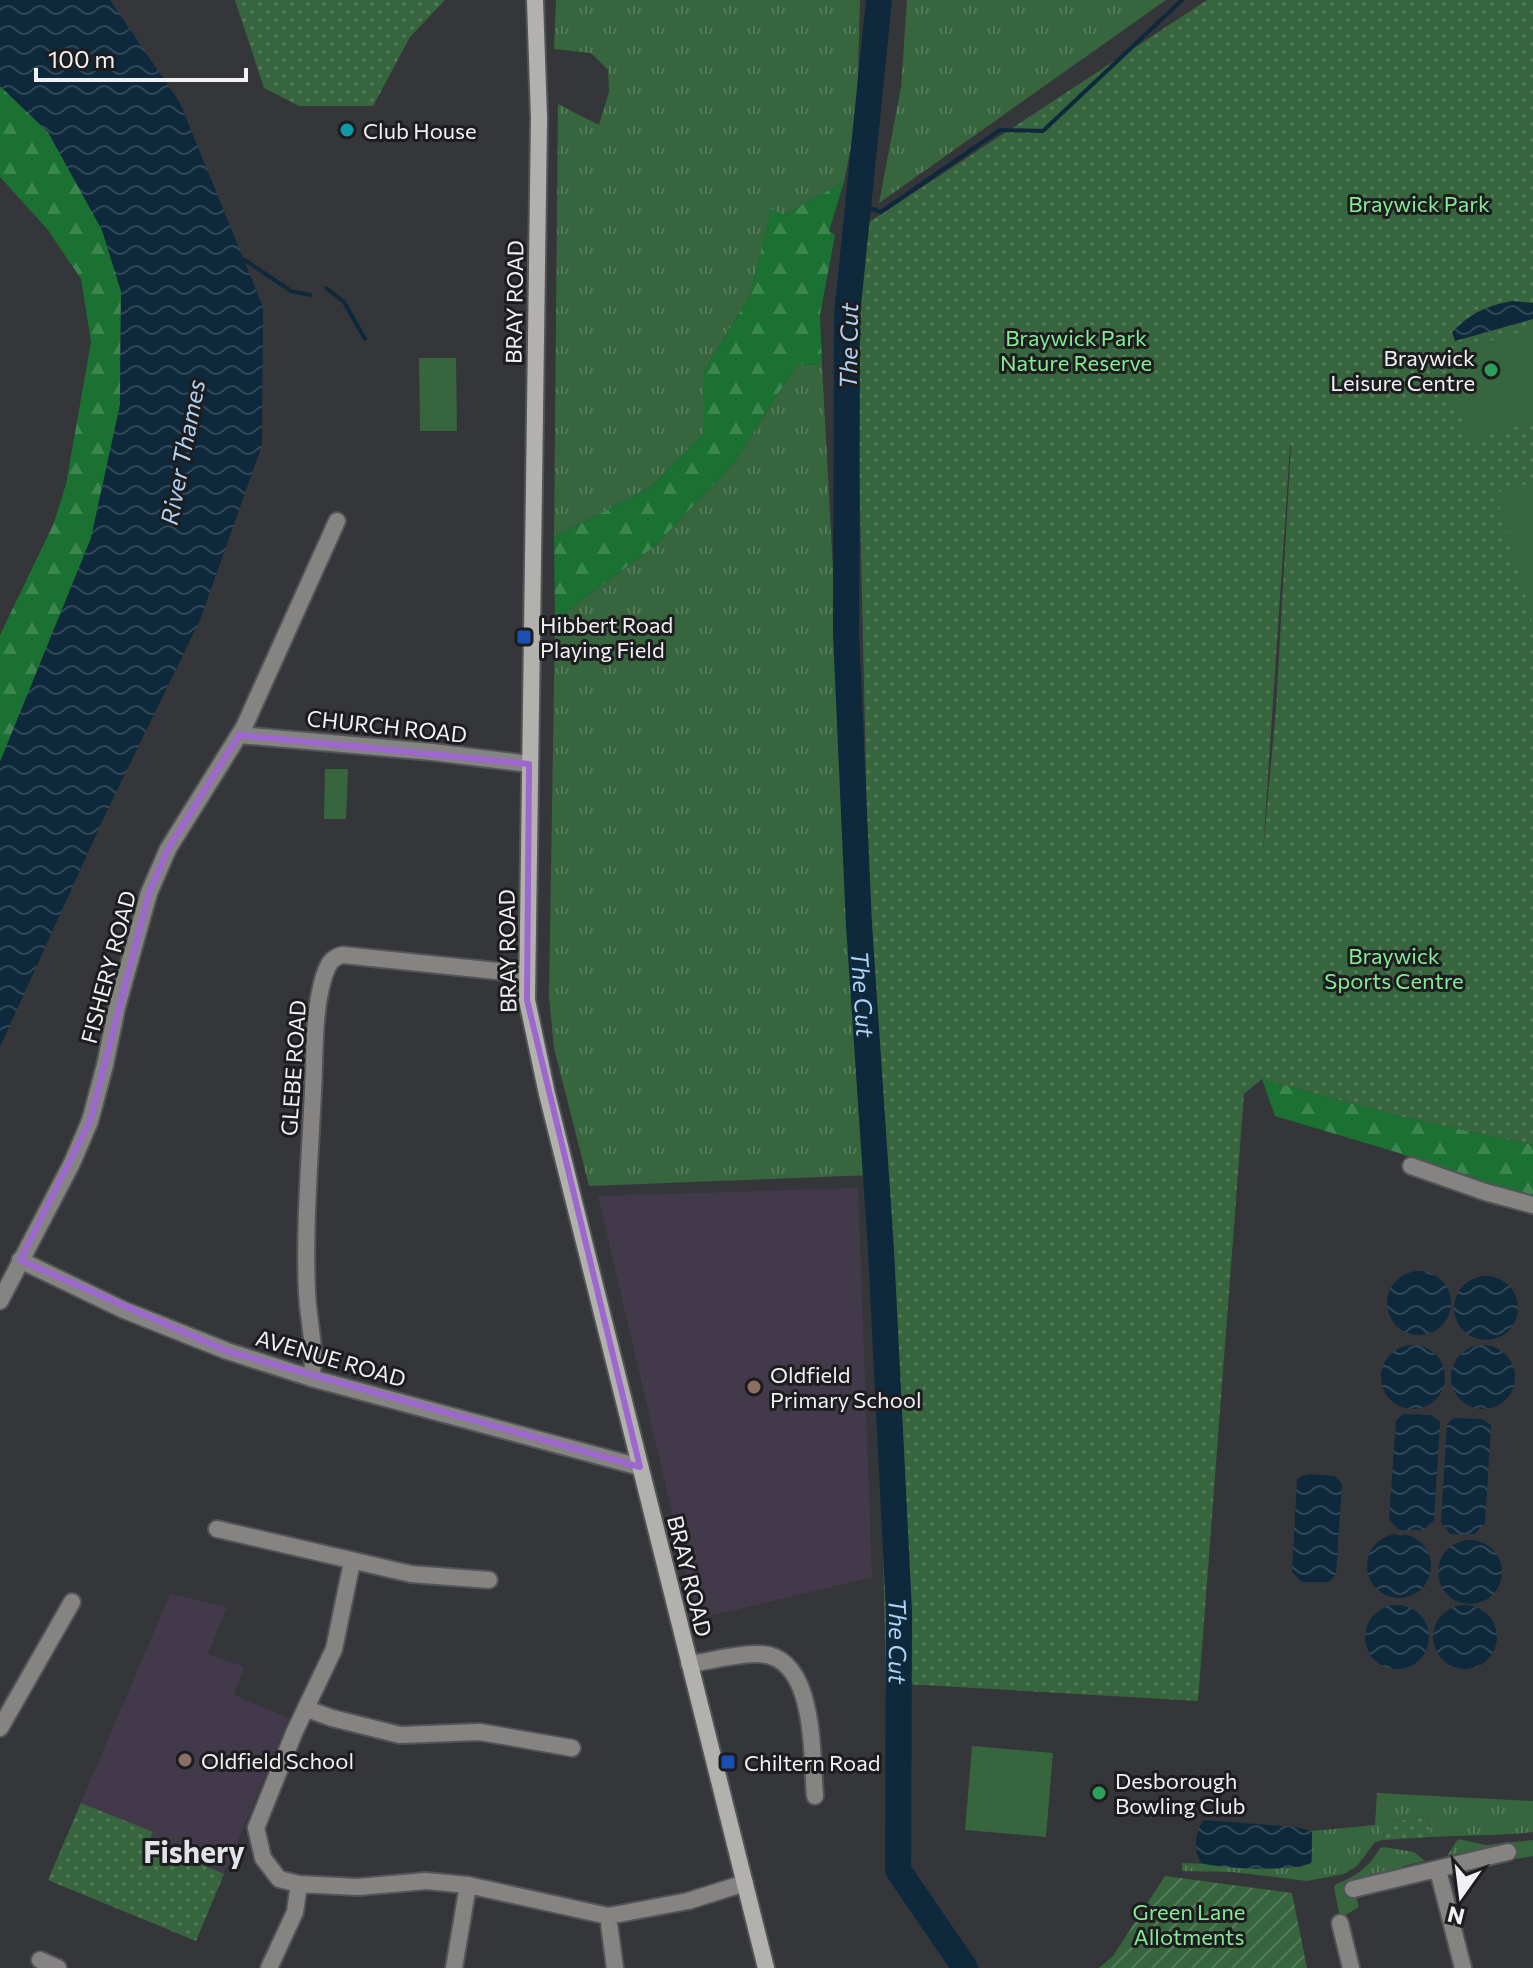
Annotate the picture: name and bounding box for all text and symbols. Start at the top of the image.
scale bar [36,32,246,82]
text: 100 m [48,44,115,73]
place label: Club House [363,117,477,144]
marker: Club House [338,121,356,139]
park label: Braywick Park [1348,190,1490,217]
street label: BRAY ROAD [499,240,529,364]
water label: The Cut [833,302,863,389]
park label: Braywick Park Nature Reserve [1000,324,1152,376]
place label: Braywick Leisure Centre [1330,344,1475,396]
marker: Braywick Leisure Centre [1482,361,1500,379]
water label: River Thames [154,377,210,527]
place label: Hibbert Road Playing Field [540,611,673,663]
marker: Hibbert Road Playing Field [515,628,533,646]
street label: CHURCH ROAD [306,704,468,748]
street label: FISHERY ROAD [75,888,141,1046]
street label: BRAY ROAD [492,889,522,1013]
park label: Braywick Sports Centre [1324,942,1464,994]
water label: The Cut [846,950,881,1039]
street label: GLEBE ROAD [275,999,311,1137]
street label: AVENUE ROAD [253,1324,409,1392]
place label: Oldfield Primary School [770,1361,922,1413]
marker: Oldfield Primary School [745,1378,763,1396]
street label: BRAY ROAD [662,1513,718,1639]
water label: The Cut [884,1597,914,1685]
place label: Oldfield School [201,1747,354,1774]
place label: Chiltern Road [744,1749,880,1776]
marker: Oldfield School [176,1751,194,1769]
marker: Chiltern Road [719,1753,737,1771]
place label: Desborough Bowling Club [1115,1767,1246,1819]
marker: Desborough Bowling Club [1090,1784,1108,1802]
district label: Fishery [143,1832,245,1869]
north arrow [1421,1856,1501,1936]
park label: Green Lane Allotments [1133,1898,1245,1950]
text: N [1445,1901,1467,1931]

